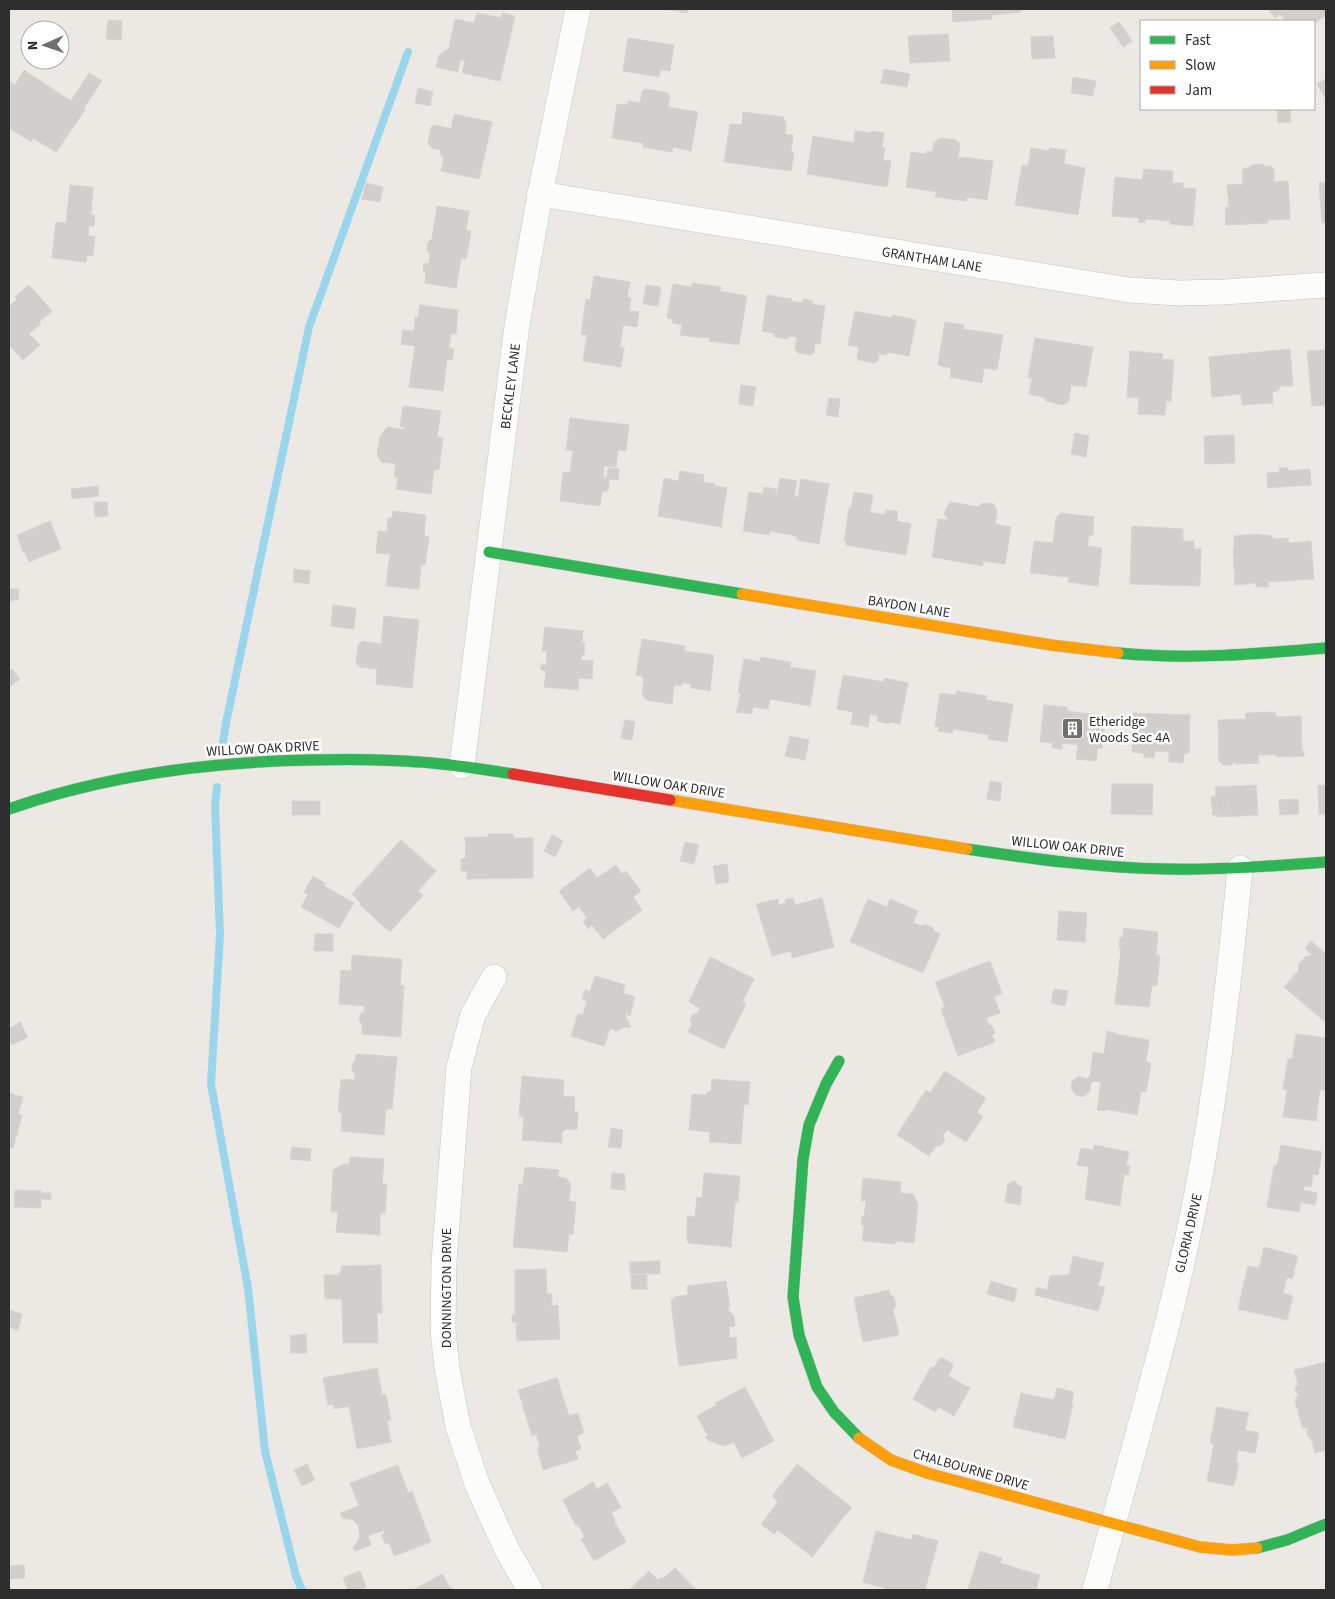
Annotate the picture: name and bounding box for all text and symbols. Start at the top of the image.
north arrow [20,20,70,70]
legend [1140,20,1315,110]
text: Fast [1185,30,1211,51]
text: N [23,40,43,50]
text: Slow [1185,55,1216,76]
text: Jam [1185,80,1212,101]
street label: GRANTHAM LANE [880,242,983,278]
street label: BECKLEY LANE [496,342,526,430]
street label: BAYDON LANE [866,591,951,623]
place label: Etheridge Woods Sec 4A [1089,712,1170,748]
building icon: Etheridge Woods Sec 4A [1061,717,1085,741]
street label: WILLOW OAK DRIVE [206,736,320,762]
street label: WILLOW OAK DRIVE [611,766,726,804]
street label: WILLOW OAK DRIVE [1010,831,1125,863]
street label: GLORIA DRIVE [1170,1191,1208,1275]
street label: DONNINGTON DRIVE [437,1228,457,1348]
street label: CHALBOURNE DRIVE [910,1444,1031,1496]

